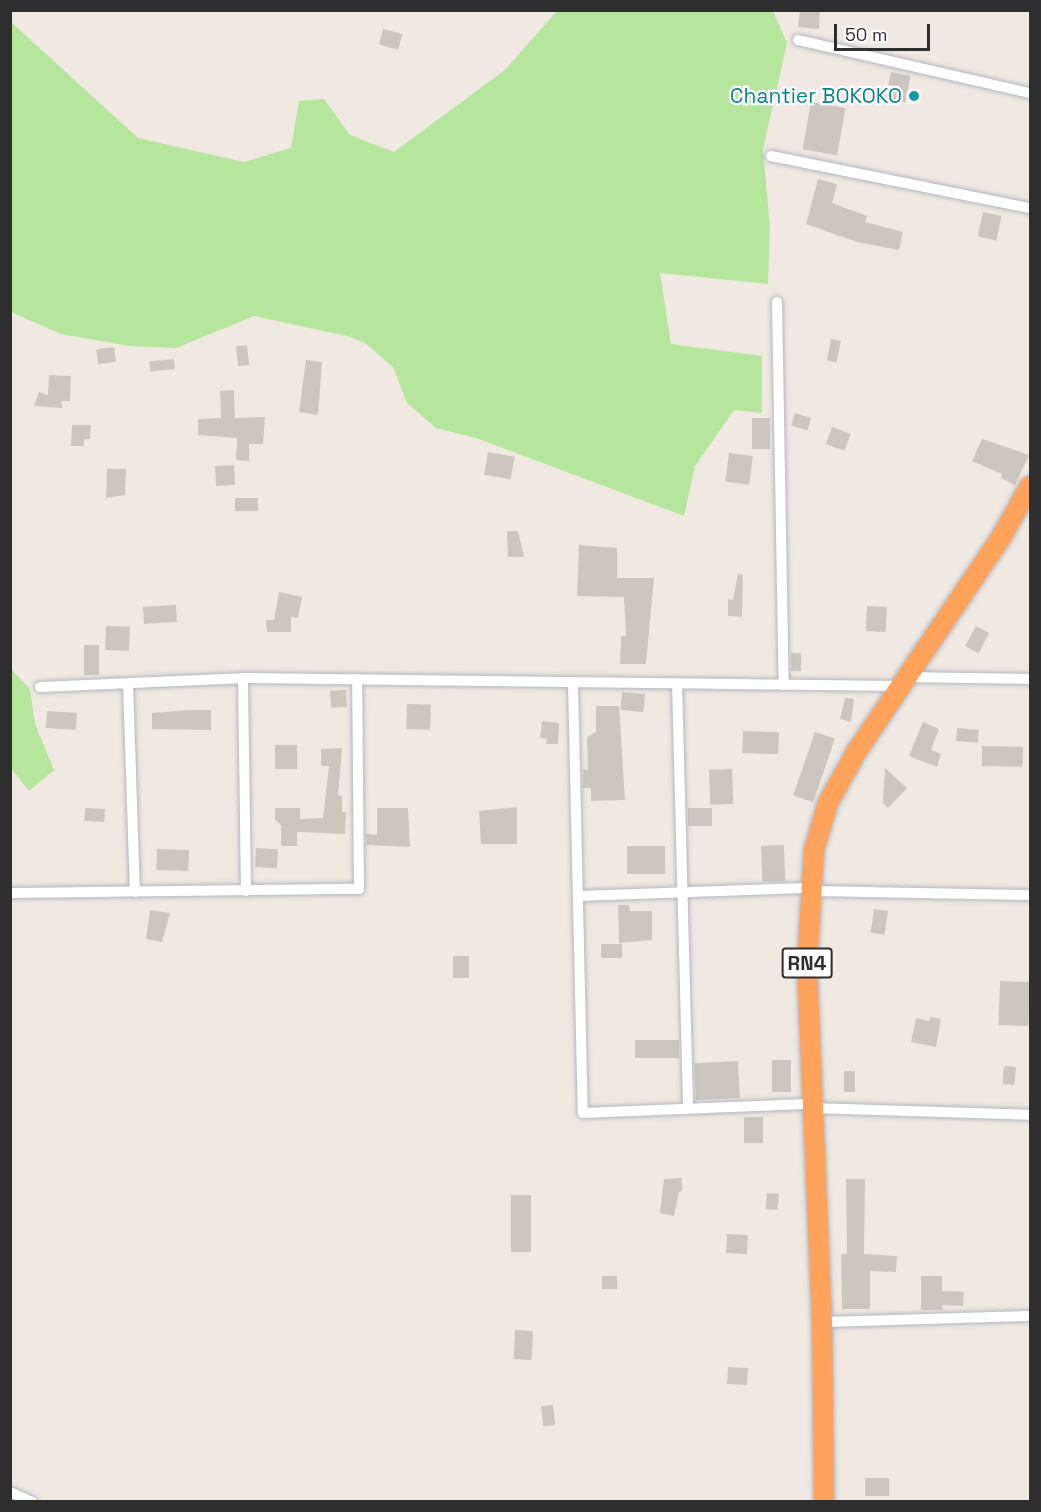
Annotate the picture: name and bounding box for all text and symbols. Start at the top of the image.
scale bar [837,12,933,50]
text: 50 m [845,23,887,46]
place label: Chantier BOKOKO [730,83,902,109]
marker: Chantier BOKOKO [907,89,921,103]
road number: RN4 [782,946,832,980]

